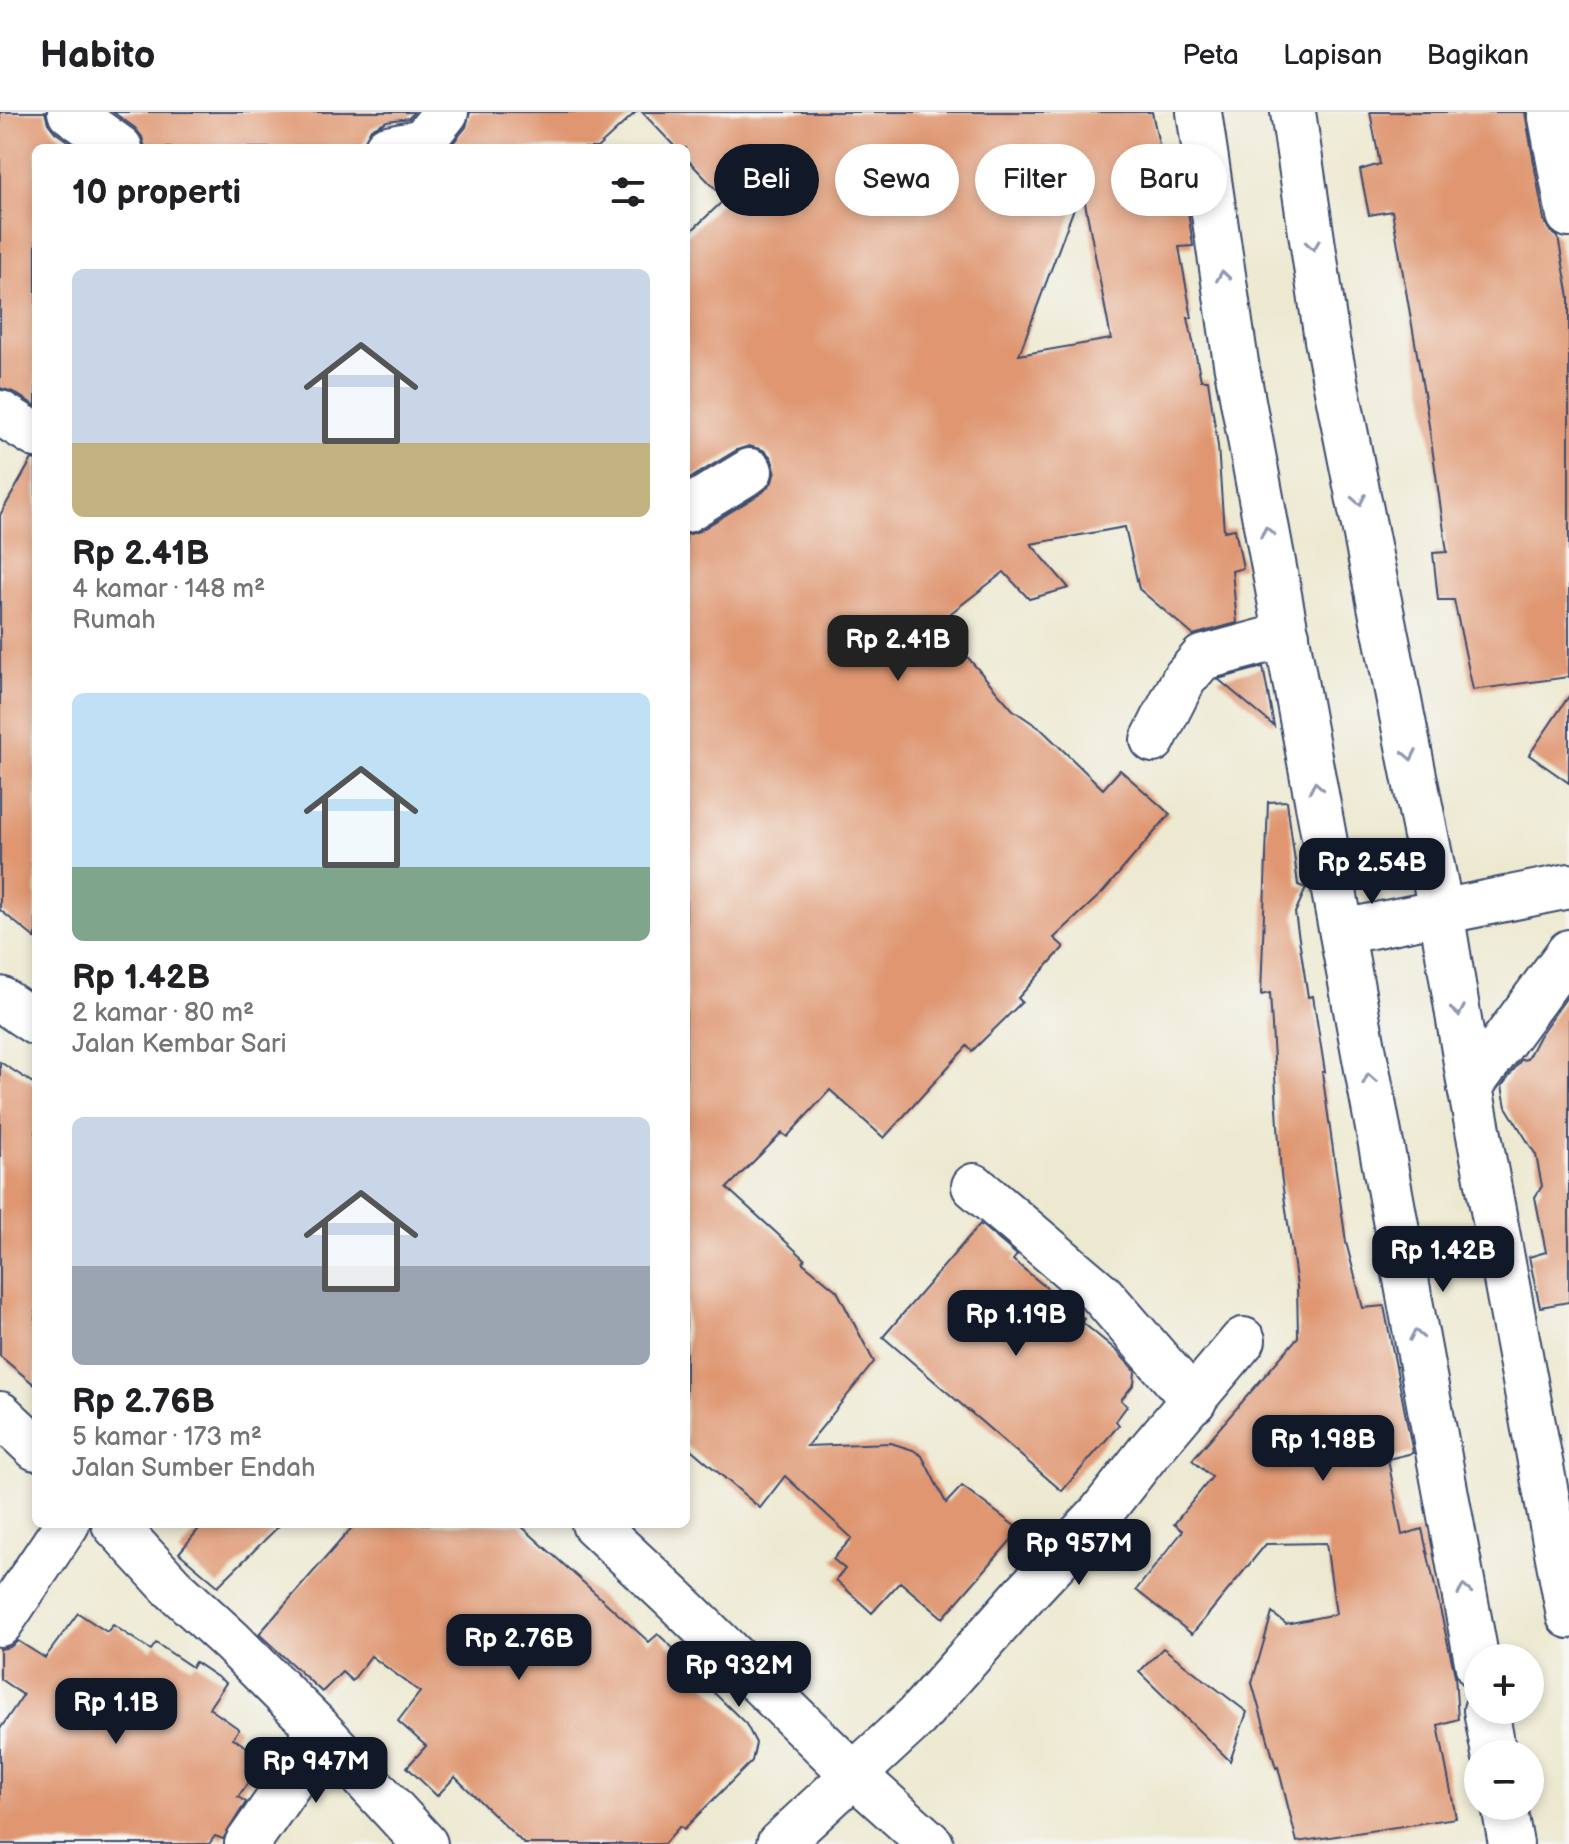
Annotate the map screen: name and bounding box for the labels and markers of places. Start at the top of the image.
pin: Rp 2.41B [815,615,981,683]
pin: Rp 2.54B [1289,838,1455,906]
pin: Rp 1.42B [1360,1226,1526,1294]
pin: Rp 1.19B [933,1290,1099,1358]
pin: Rp 1.98B [1240,1415,1406,1483]
pin: Rp 957M [1005,1519,1153,1587]
pin: Rp 2.76B [436,1614,602,1682]
pin: Rp 932M [665,1641,813,1709]
pin: Rp 1.1B [42,1678,190,1746]
pin: Rp 947M [242,1737,390,1805]

